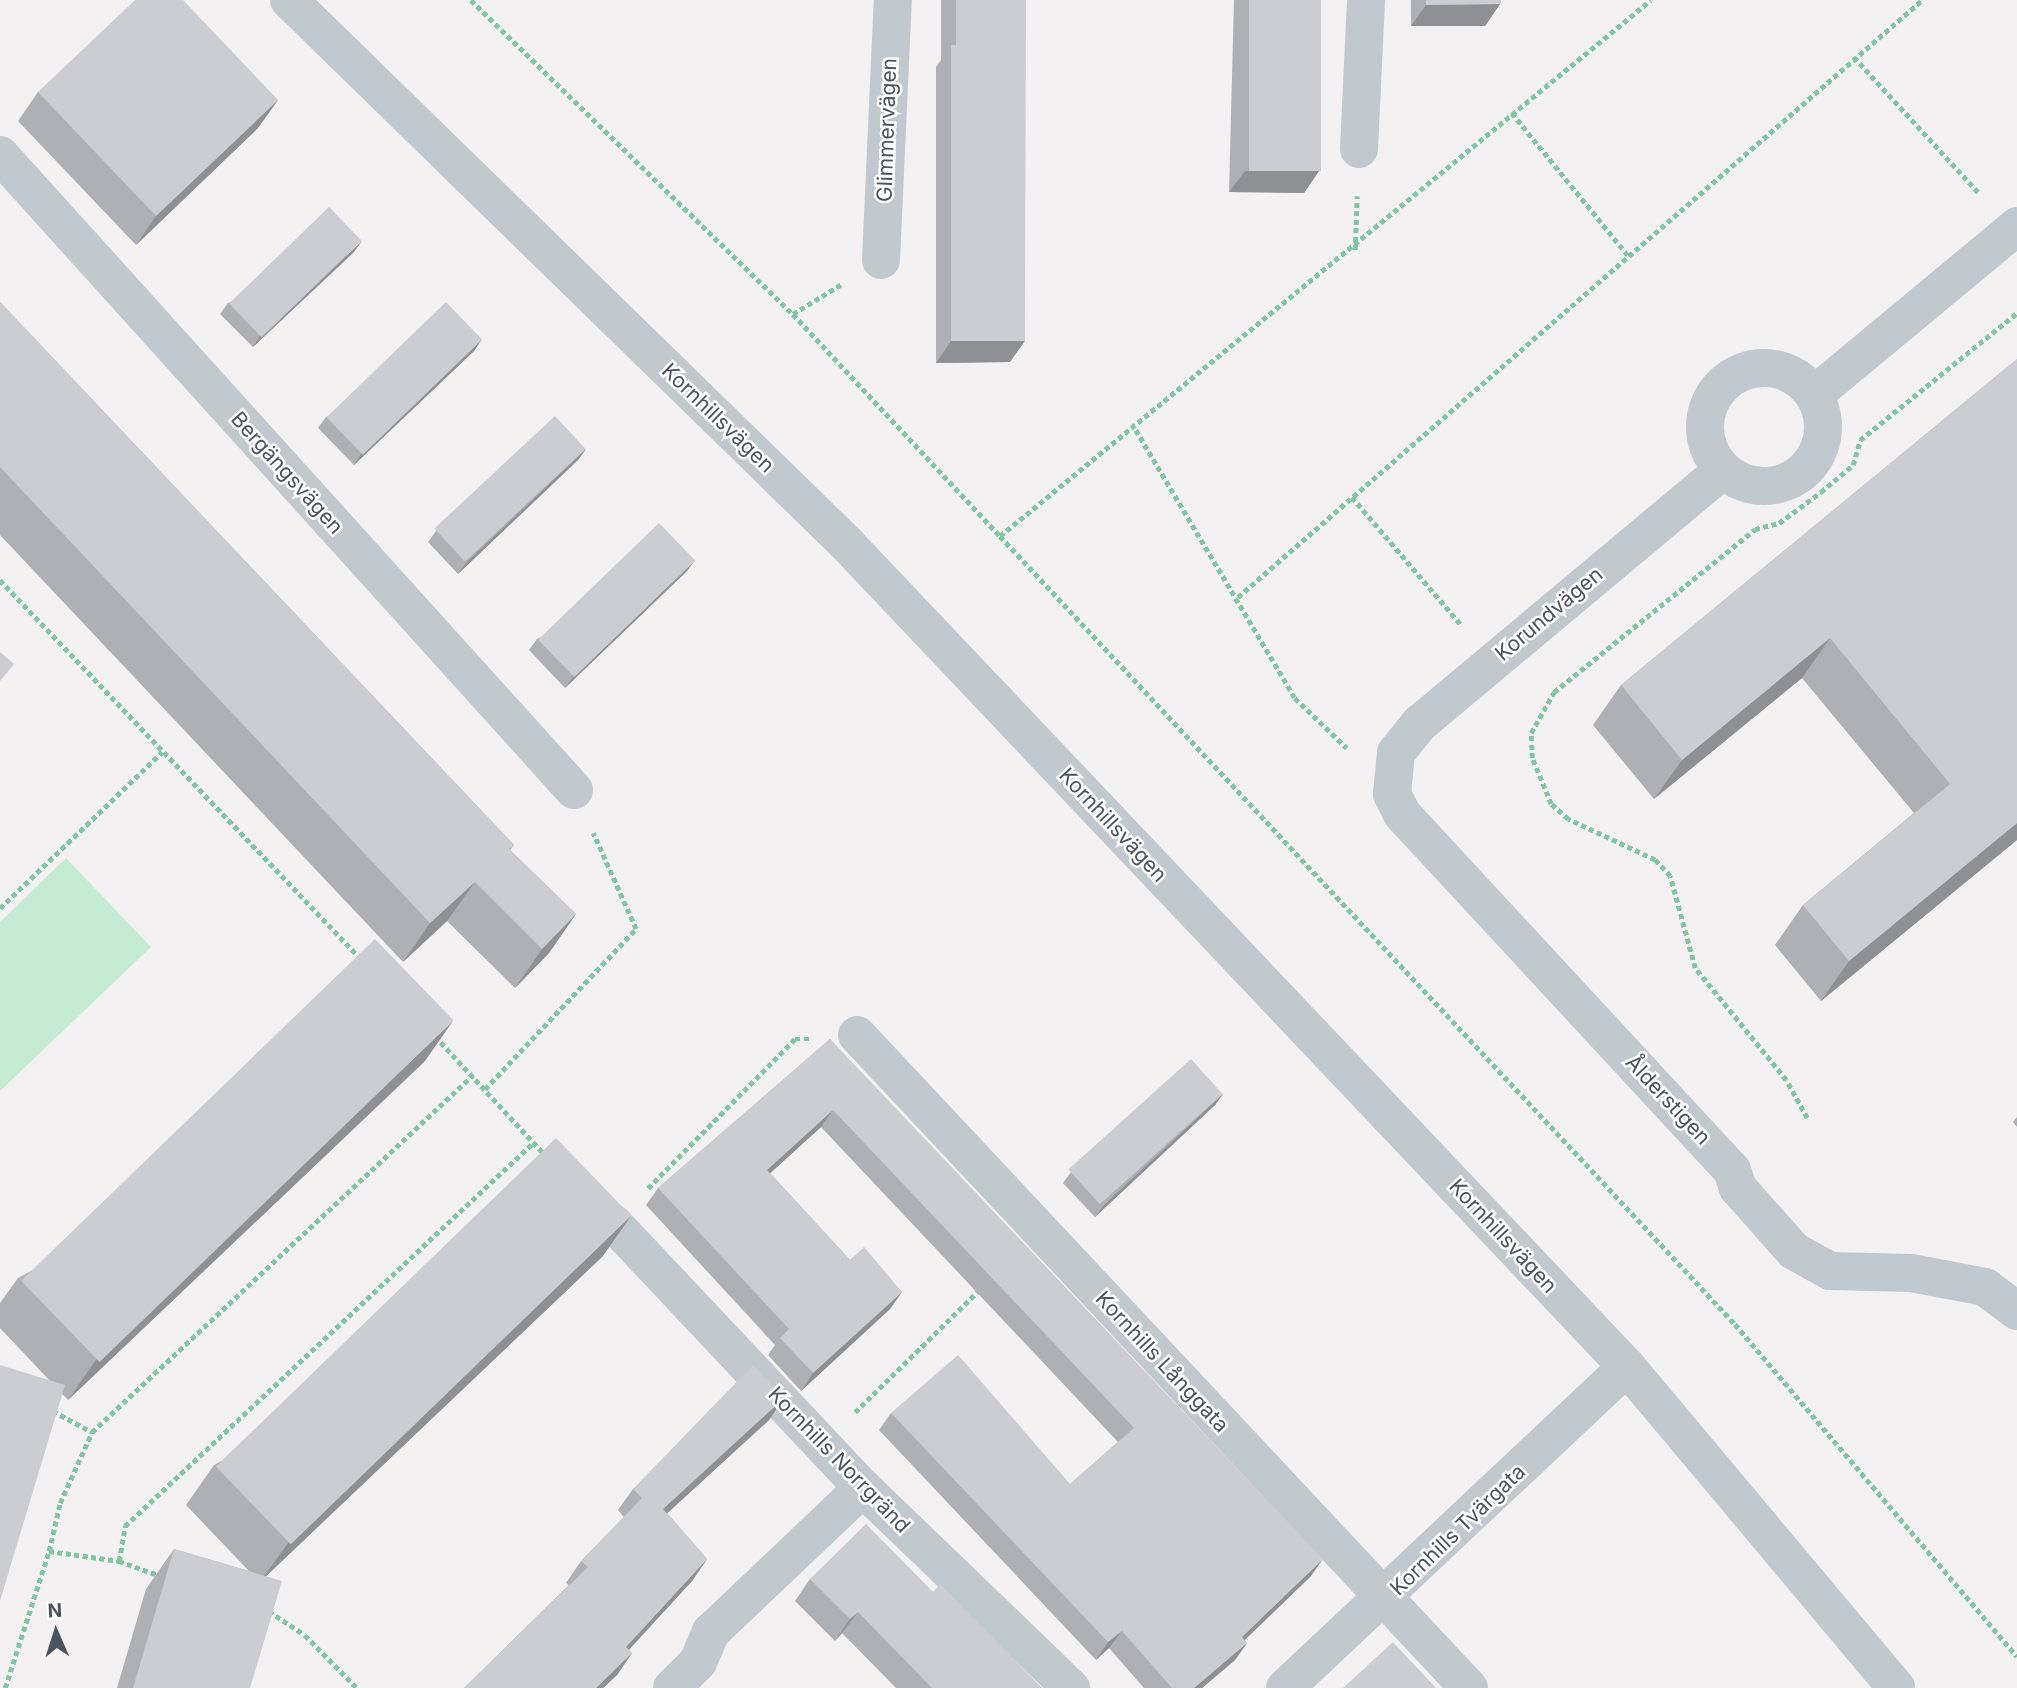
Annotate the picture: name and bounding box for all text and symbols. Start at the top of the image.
street label: Glimmervägen [872,58,902,202]
street label: Kornhillsvägen [657,358,779,478]
street label: Bergängsvägen [226,407,348,539]
street label: Korundvägen [1490,562,1608,666]
street label: Kornhillsvägen [1054,763,1172,887]
street label: Ålderstigen [1620,1050,1716,1150]
street label: Kornhillsvägen [1444,1174,1562,1298]
street label: Kornhills Långgata [1090,1286,1234,1438]
street label: Kornhills Norrgränd [763,1382,915,1538]
street label: Kornhills Tvärgata [1385,1459,1531,1601]
north arrow [21,1597,91,1667]
text: N [47,1599,63,1622]

